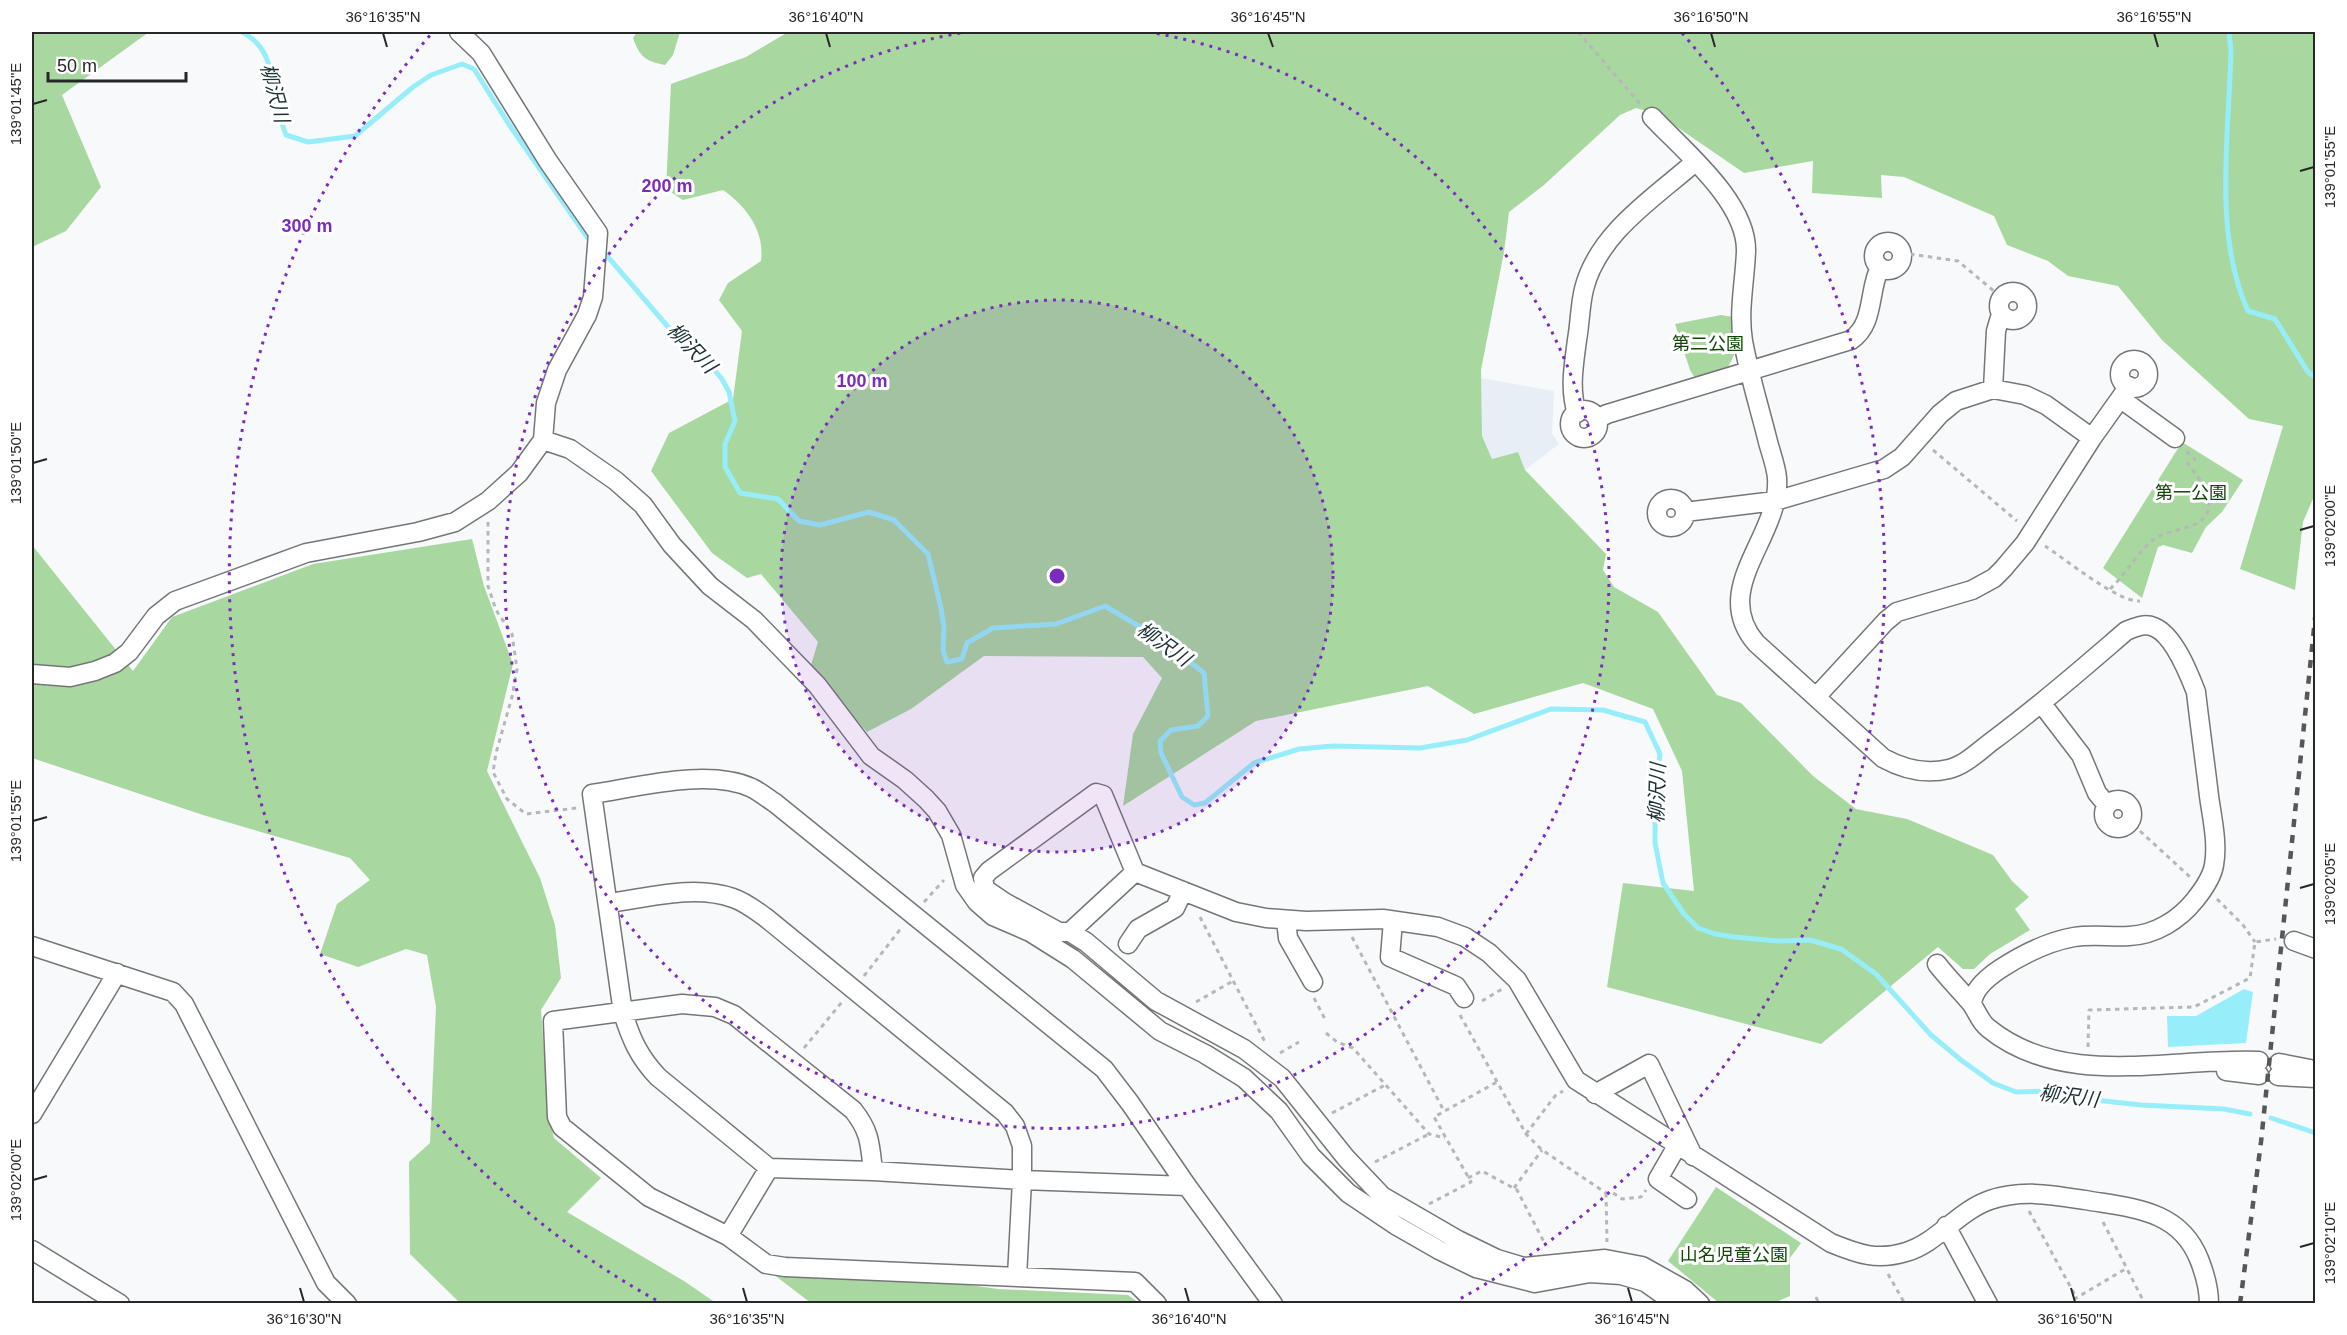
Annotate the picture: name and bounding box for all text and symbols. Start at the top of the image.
text: 36°16'35"N [345,8,421,25]
text: 36°16'40"N [788,8,864,25]
text: 36°16'45"N [1230,8,1306,25]
text: 36°16'50"N [1673,8,1749,25]
text: 36°16'55"N [2116,8,2192,25]
scale bar [48,45,186,83]
text: 50 m [57,56,97,76]
water label: 柳沢川 [257,61,294,127]
text: 139°01'45"E [7,63,24,145]
text: 139°01'55"E [2321,126,2338,208]
text: 200 m [641,176,693,196]
text: 300 m [281,216,333,236]
water label: 柳沢川 [663,319,722,379]
park label: 第二公園 [1672,334,1744,354]
text: 100 m [836,371,888,391]
text: 139°01'50"E [7,422,24,504]
park label: 第一公園 [2155,483,2227,503]
text: 139°02'00"E [2321,485,2338,567]
centre of rings [1047,566,1067,586]
water label: 柳沢川 [1133,618,1197,671]
water label: 柳沢川 [1645,761,1669,823]
text: 139°01'55"E [7,780,24,862]
text: 139°02'05"E [2321,843,2338,925]
water label: 柳沢川 [2038,1081,2102,1111]
text: 139°02'00"E [7,1139,24,1221]
text: 139°02'10"E [2321,1202,2338,1284]
park label: 山名児童公園 [1680,1245,1788,1265]
text: 36°16'30"N [266,1310,342,1327]
text: 36°16'35"N [709,1310,785,1327]
text: 36°16'40"N [1151,1310,1227,1327]
text: 36°16'45"N [1594,1310,1670,1327]
text: 36°16'50"N [2037,1310,2113,1327]

